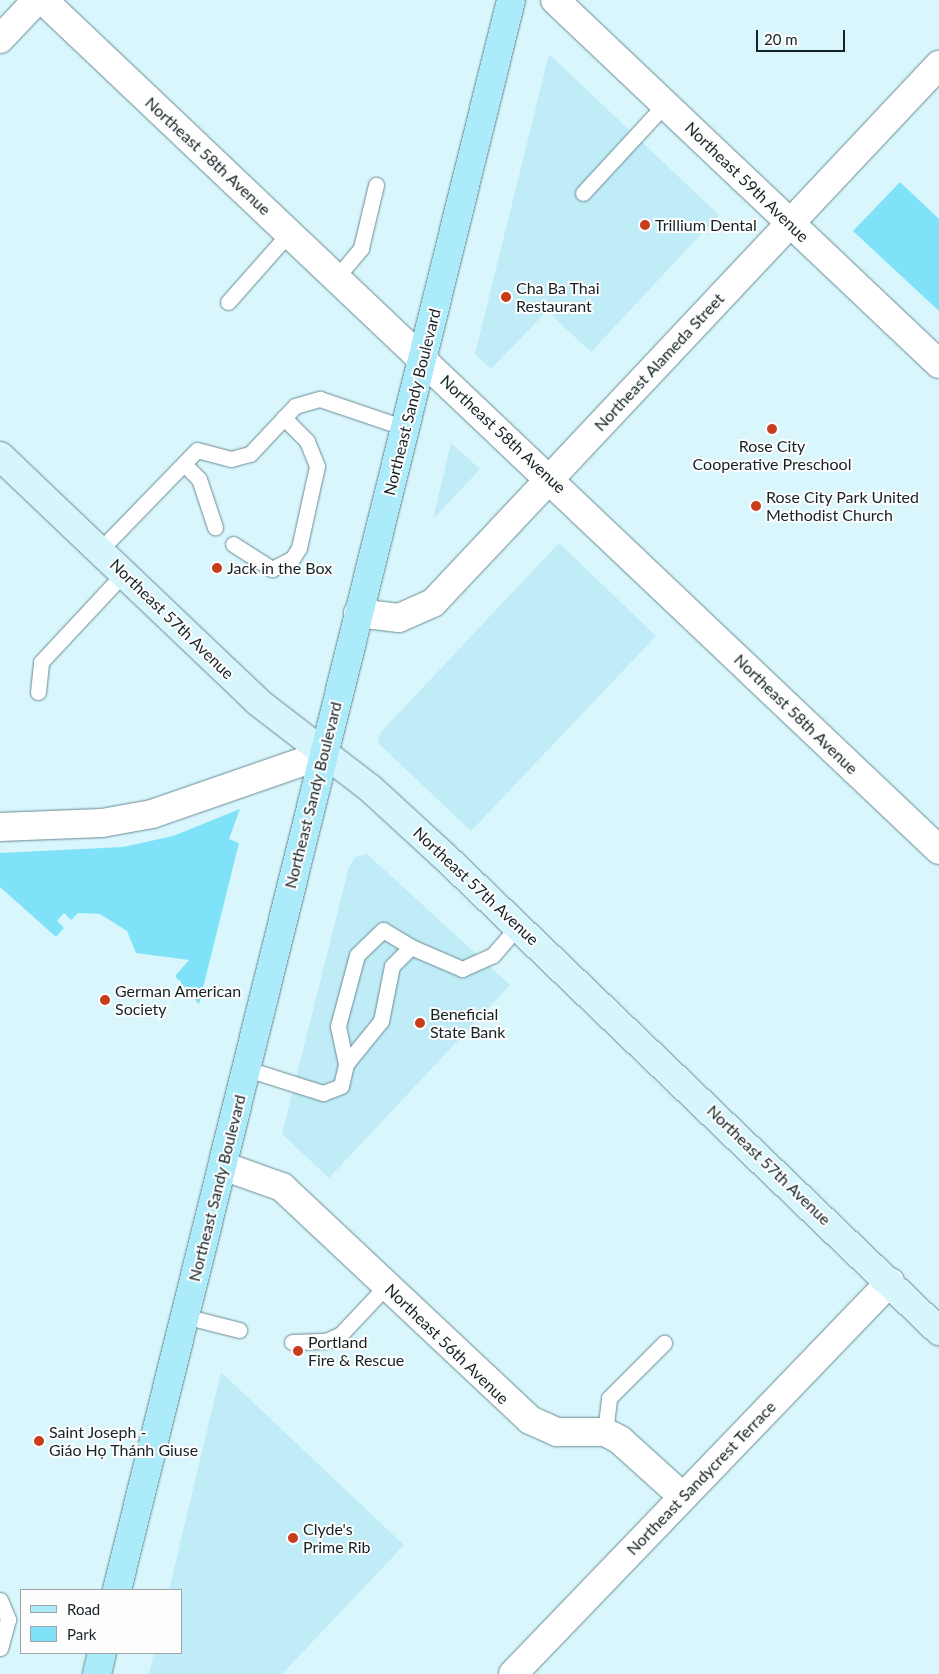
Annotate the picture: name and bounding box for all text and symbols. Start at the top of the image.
scale bar [759,20,848,52]
text: 20 m [764,30,798,48]
street label: Northeast 58th Avenue [141,93,275,219]
street label: Northeast 59th Avenue [681,118,813,246]
place label: Trillium Dental [655,215,757,235]
marker: Trillium Dental [639,219,651,231]
place label: Cha Ba Thai Restaurant [516,278,600,316]
street label: Northeast Alameda Street [590,289,728,435]
marker: Cha Ba Thai Restaurant [500,291,512,303]
street label: Northeast Sandy Boulevard [379,306,445,498]
street label: Northeast 58th Avenue [436,371,570,497]
marker: Rose City Cooperative Preschool [766,423,778,435]
place label: Rose City Cooperative Preschool [693,436,851,474]
place label: Rose City Park United Methodist Church [766,487,919,525]
marker: Rose City Park United Methodist Church [750,500,762,512]
street label: Northeast 57th Avenue [106,555,238,683]
place label: Jack in the Box [227,558,332,578]
marker: Jack in the Box [211,562,223,574]
street label: Northeast 58th Avenue [730,650,862,778]
street label: Northeast Sandy Boulevard [280,699,346,891]
street label: Northeast 57th Avenue [409,823,543,949]
place label: German American Society [115,981,242,1019]
marker: German American Society [99,994,111,1006]
place label: Beneficial State Bank [430,1004,505,1042]
marker: Beneficial State Bank [414,1017,426,1029]
street label: Northeast Sandy Boulevard [184,1092,250,1284]
street label: Northeast 57th Avenue [703,1101,835,1229]
street label: Northeast 56th Avenue [381,1280,513,1408]
place label: Portland Fire & Rescue [308,1332,404,1370]
marker: Portland Fire & Rescue [292,1345,304,1357]
street label: Northeast Sandycrest Terrace [622,1397,780,1559]
place label: Saint Joseph - Giáo Họ Thánh Giuse [49,1422,199,1460]
marker: Saint Joseph - Giáo Họ Thánh Giuse [33,1435,45,1447]
place label: Clyde's Prime Rib [303,1519,371,1557]
marker: Clyde's Prime Rib [287,1532,299,1544]
legend [20,1589,182,1654]
text: Road [67,1600,100,1618]
text: Park [67,1625,96,1643]

